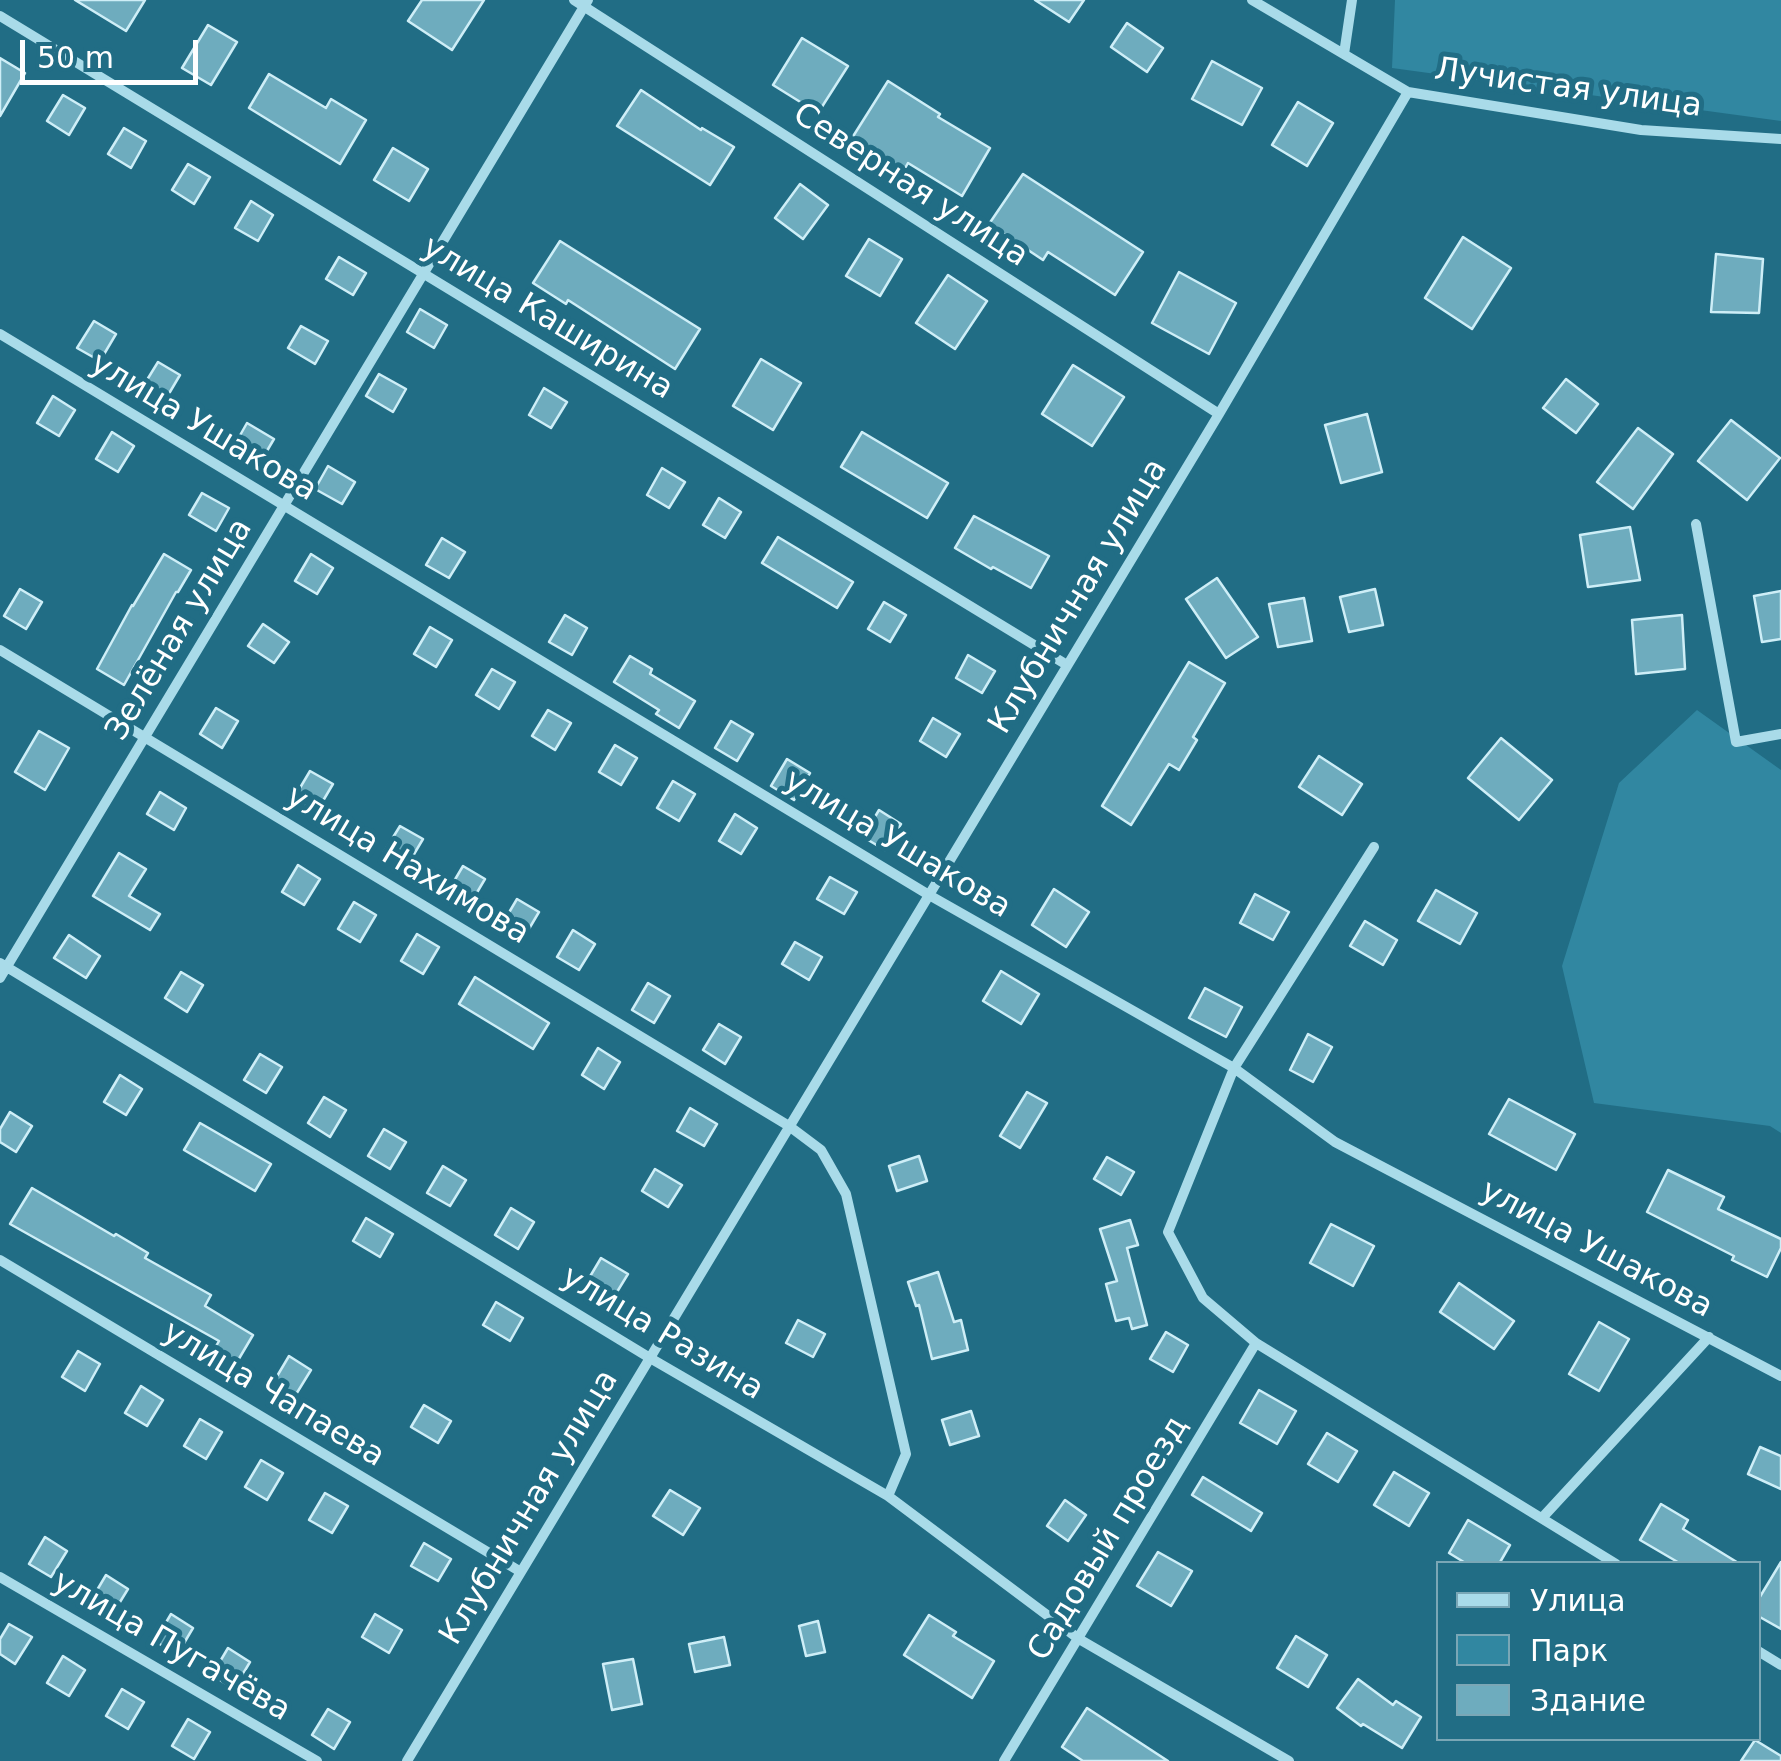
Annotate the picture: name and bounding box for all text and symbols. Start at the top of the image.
scale bar [25,20,202,82]
text: 50 m [37,40,114,75]
street label: Лучистая улица [1432,51,1704,127]
street label: Северная улица [785,96,1035,276]
street label: улица Каширина [415,229,679,409]
street label: улица Ушакова [83,345,323,511]
street label: Клубничная улица [982,453,1176,741]
street label: Зелёная улица [99,512,261,748]
street label: улица Ушакова [777,762,1017,928]
street label: улица Нахимова [278,778,536,954]
street label: улица Ушакова [1473,1173,1719,1327]
street label: улица Разина [554,1259,770,1409]
street label: улица Чапаева [155,1314,391,1476]
street label: Клубничная улица [433,1364,627,1652]
street label: Садовый проезд [1021,1410,1197,1668]
legend [1436,1561,1761,1741]
street label: улица Пугачёва [45,1563,297,1731]
text: Улица [1530,1583,1626,1618]
text: Парк [1530,1633,1608,1668]
text: Здание [1530,1683,1646,1718]

